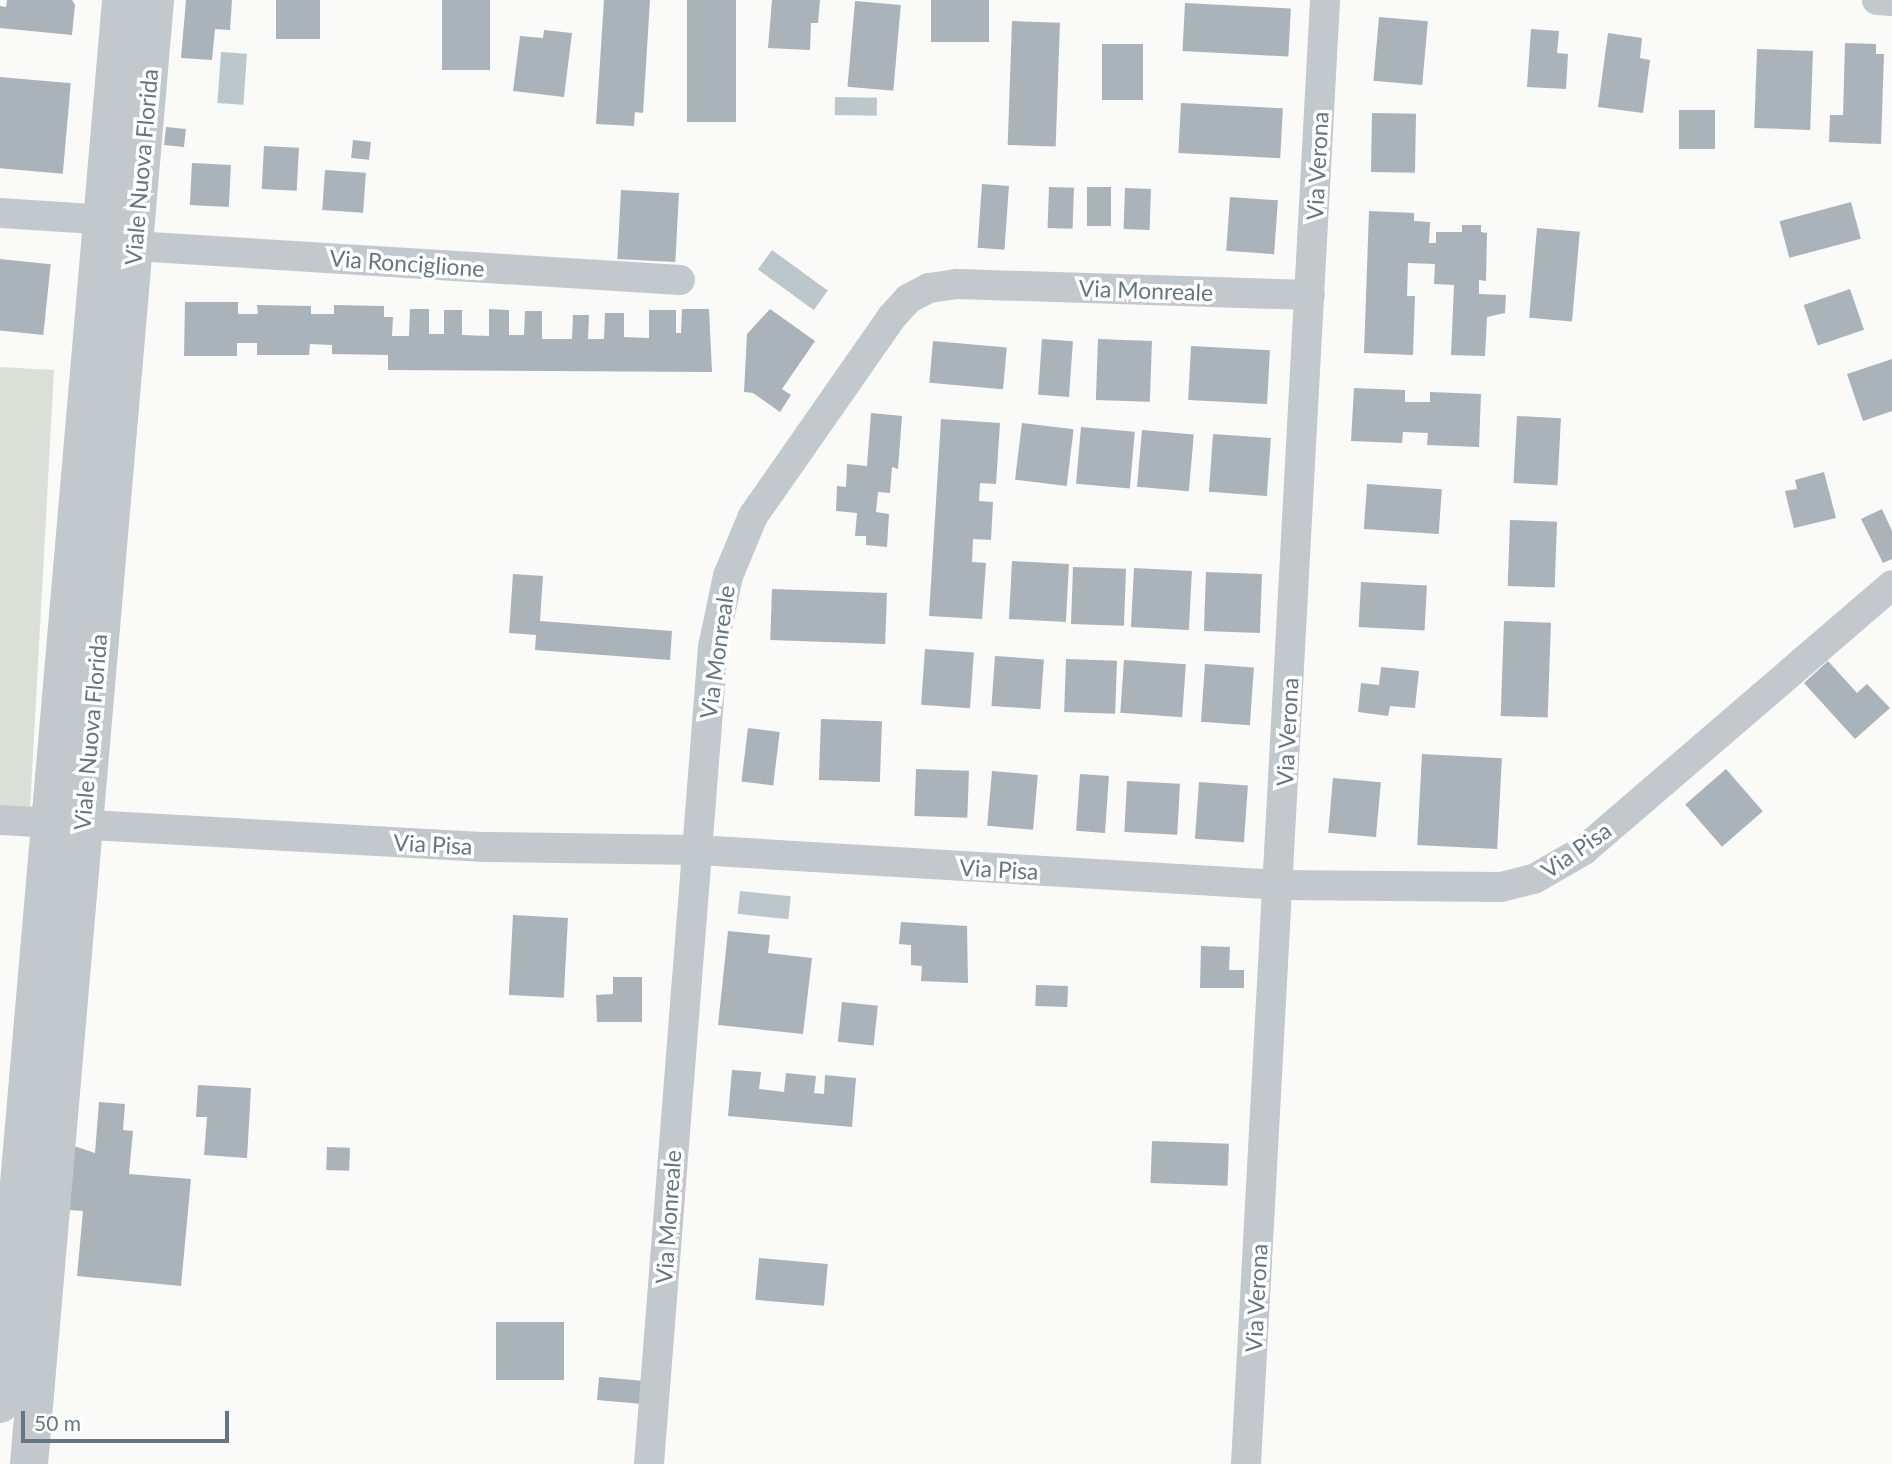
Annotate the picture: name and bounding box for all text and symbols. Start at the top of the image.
street label: Viale Nuova Florida [119,68,163,266]
street label: Via Verona [1300,111,1334,221]
street label: Via Ronciglione [329,244,485,282]
street label: Via Monreale [1078,274,1214,306]
street label: Via Monreale [694,584,740,720]
street label: Viale Nuova Florida [68,633,112,831]
street label: Via Verona [1270,677,1304,787]
street label: Via Pisa [1536,816,1616,884]
street label: Via Pisa [393,828,473,860]
street label: Via Pisa [959,853,1039,885]
street label: Via Monreale [650,1149,686,1285]
street label: Via Verona [1239,1243,1273,1353]
scale bar [24,1398,233,1442]
text: 50 m [34,1410,81,1435]

